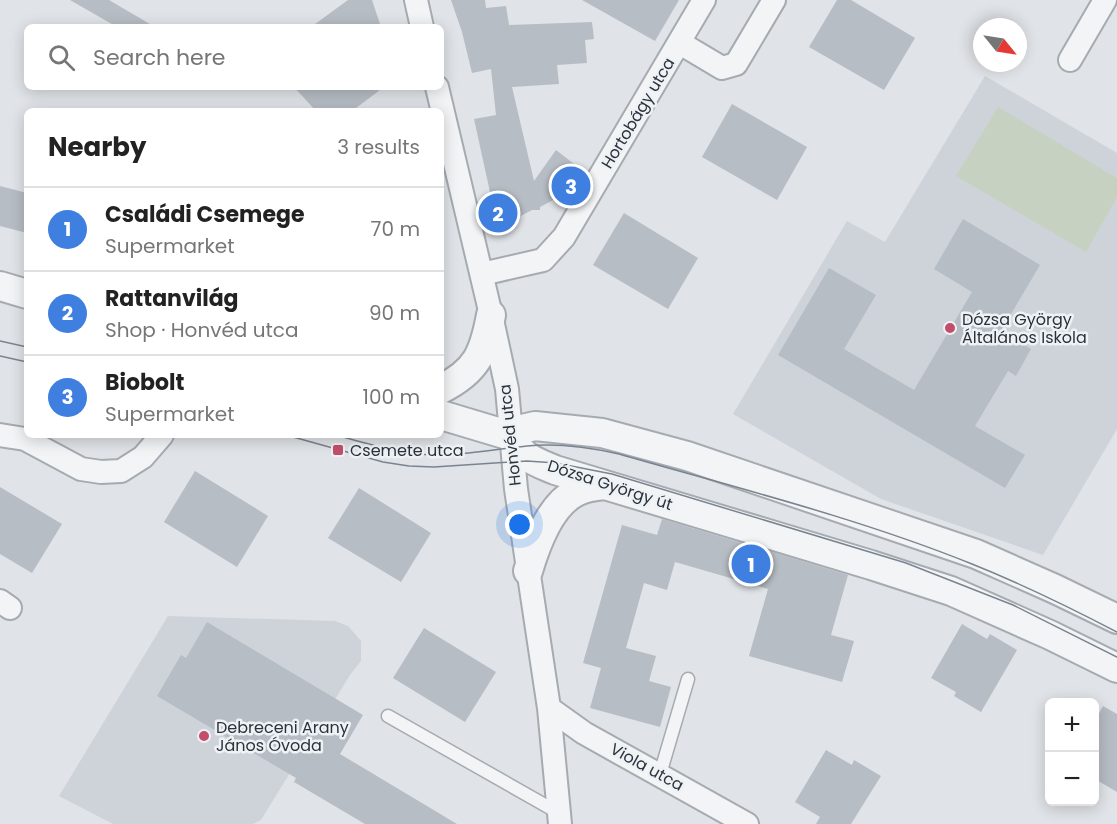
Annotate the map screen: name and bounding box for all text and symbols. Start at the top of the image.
north arrow [973,18,1027,72]
search box [24,24,444,90]
icon: search [45,41,78,74]
text: Search here [93,42,226,73]
street label: Hortobágy utca [596,53,680,173]
text: Nearby [48,129,146,165]
text: 3 results [337,133,420,161]
pin: 3 [552,164,590,208]
pin: 2 [478,190,518,236]
text: Családi Csemege [105,199,304,230]
text: 1 [64,215,71,243]
text: 70 m [371,215,420,243]
text: Supermarket [105,232,234,260]
text: Rattanvilág [105,283,239,314]
text: 2 [62,299,73,327]
text: 90 m [369,299,420,327]
place label: Dózsa György Általános Iskola [962,308,1087,349]
text: Shop · Honvéd utca [105,316,298,344]
marker: Dózsa György Általános Iskola [943,321,957,335]
text: Biobolt [105,367,184,398]
text: 3 [61,383,74,411]
text: 100 m [363,383,420,411]
street label: Honvéd utca [493,383,527,487]
text: Supermarket [105,400,234,428]
place label: Csemete utca [350,439,464,462]
marker: Csemete utca [331,443,345,457]
street label: Dózsa György út [545,454,676,516]
your location [505,510,534,539]
pin: 1 [732,542,771,586]
map controls [1045,698,1099,806]
button: + [1045,698,1099,752]
place label: Debreceni Arany János Óvoda [216,716,349,757]
marker: Debreceni Arany János Óvoda [197,729,211,743]
street label: Viola utca [606,737,688,797]
button: − [1045,752,1099,806]

